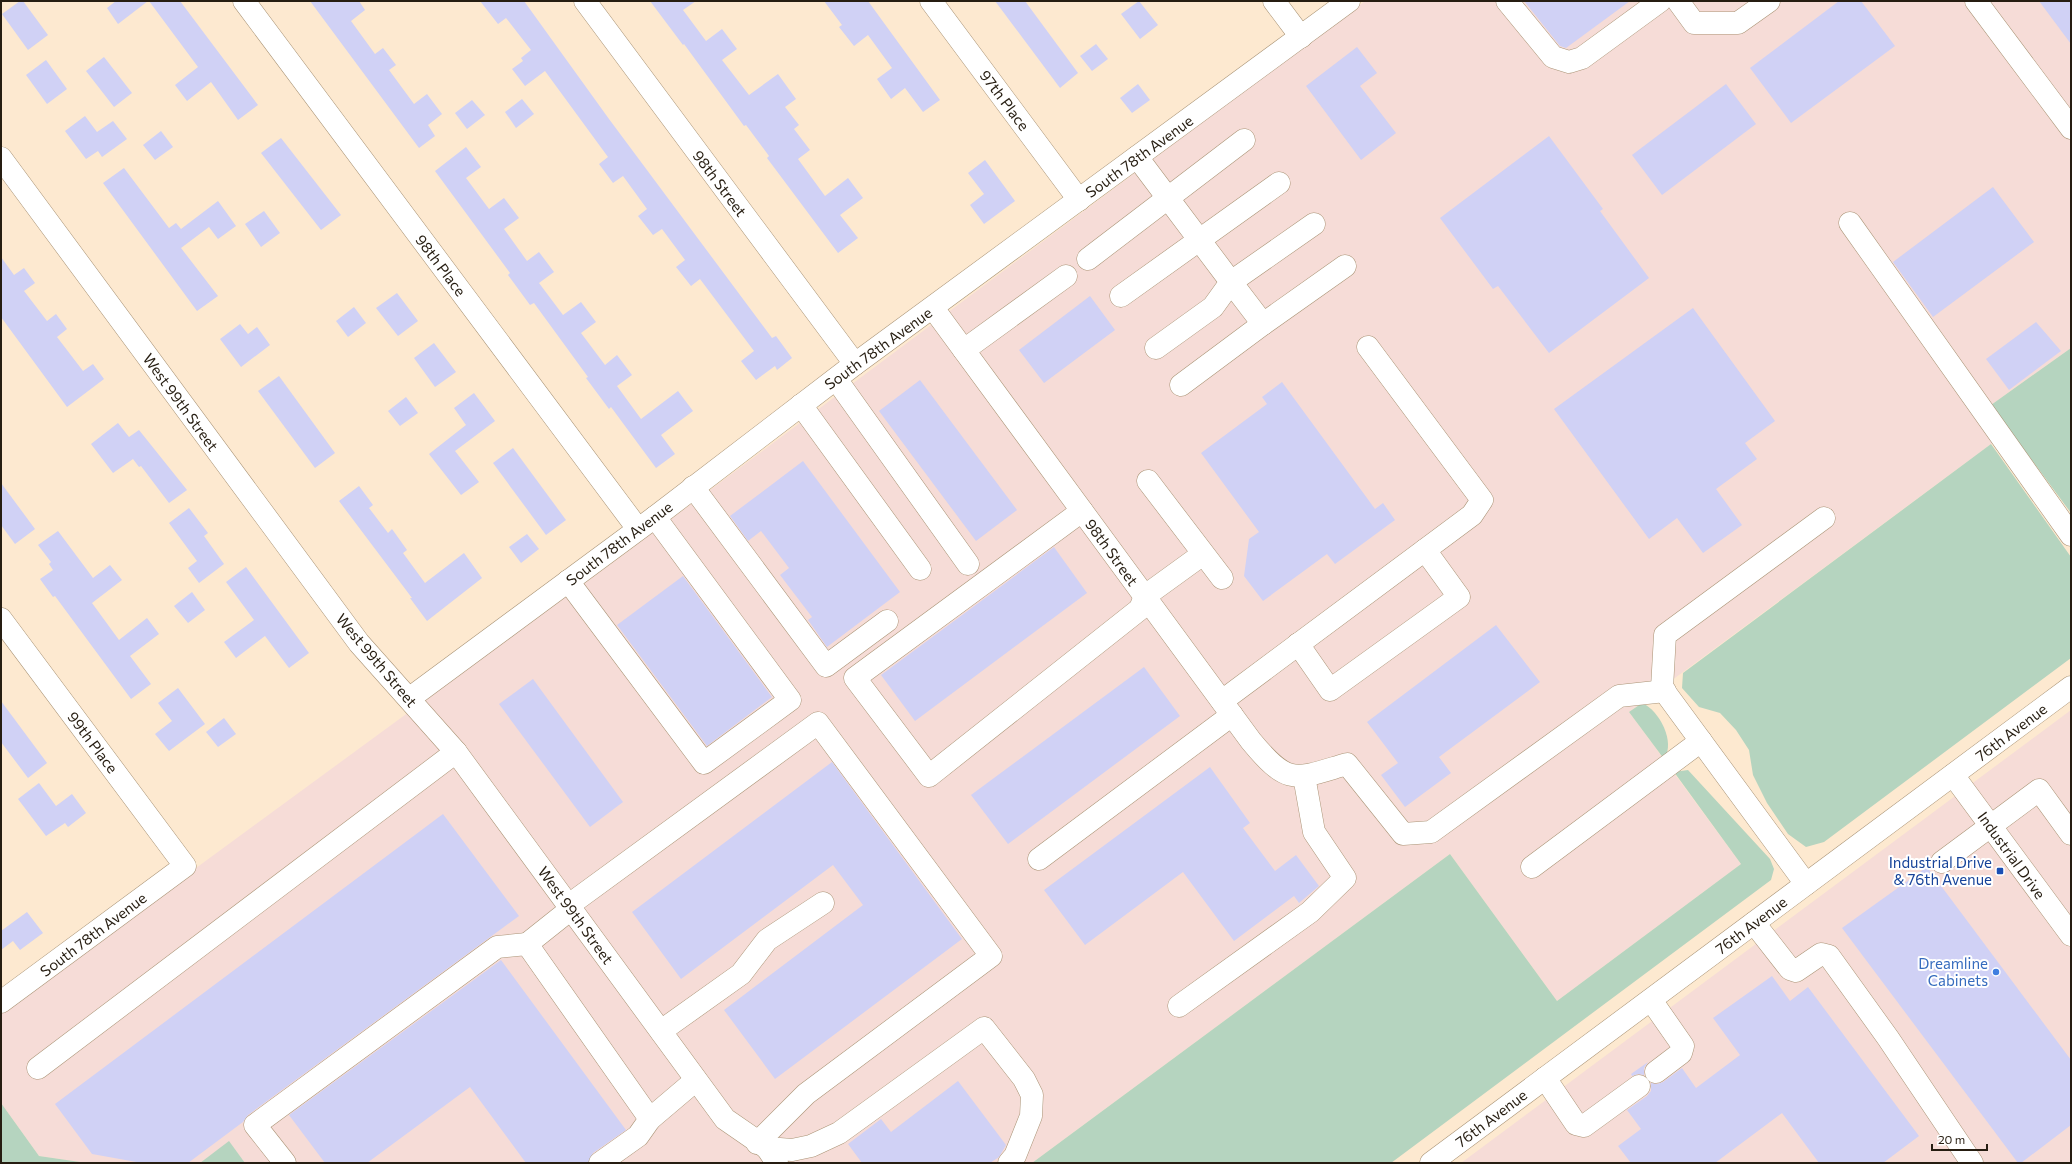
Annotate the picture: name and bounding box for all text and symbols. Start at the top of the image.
street label: 97th Place [976,66,1034,134]
street label: South 78th Avenue [1082,111,1196,201]
street label: 98th Street [689,146,751,220]
street label: 98th Place [412,231,470,299]
street label: South 78th Avenue [821,303,935,393]
street label: West 99th Street [140,350,222,454]
street label: South 78th Avenue [562,497,676,589]
street label: 98th Street [1082,515,1142,589]
street label: West 99th Street [333,610,421,710]
street label: 76th Avenue [1972,699,2050,765]
street label: 99th Place [64,708,122,776]
street label: Industrial Drive [1974,808,2050,902]
place label: Industrial Drive & 76th Avenue [1889,853,1992,888]
street label: West 99th Street [535,863,617,967]
marker: Industrial Drive & 76th Avenue [1995,866,2005,876]
street label: South 78th Avenue [36,888,150,980]
street label: 76th Avenue [1712,892,1790,958]
place label: Dreamline Cabinets [1918,954,1988,989]
marker: Dreamline Cabinets [1991,967,2001,977]
street label: 76th Avenue [1452,1085,1530,1151]
scale bar [1932,1126,1987,1152]
text: 20 m [1938,1132,1965,1146]

